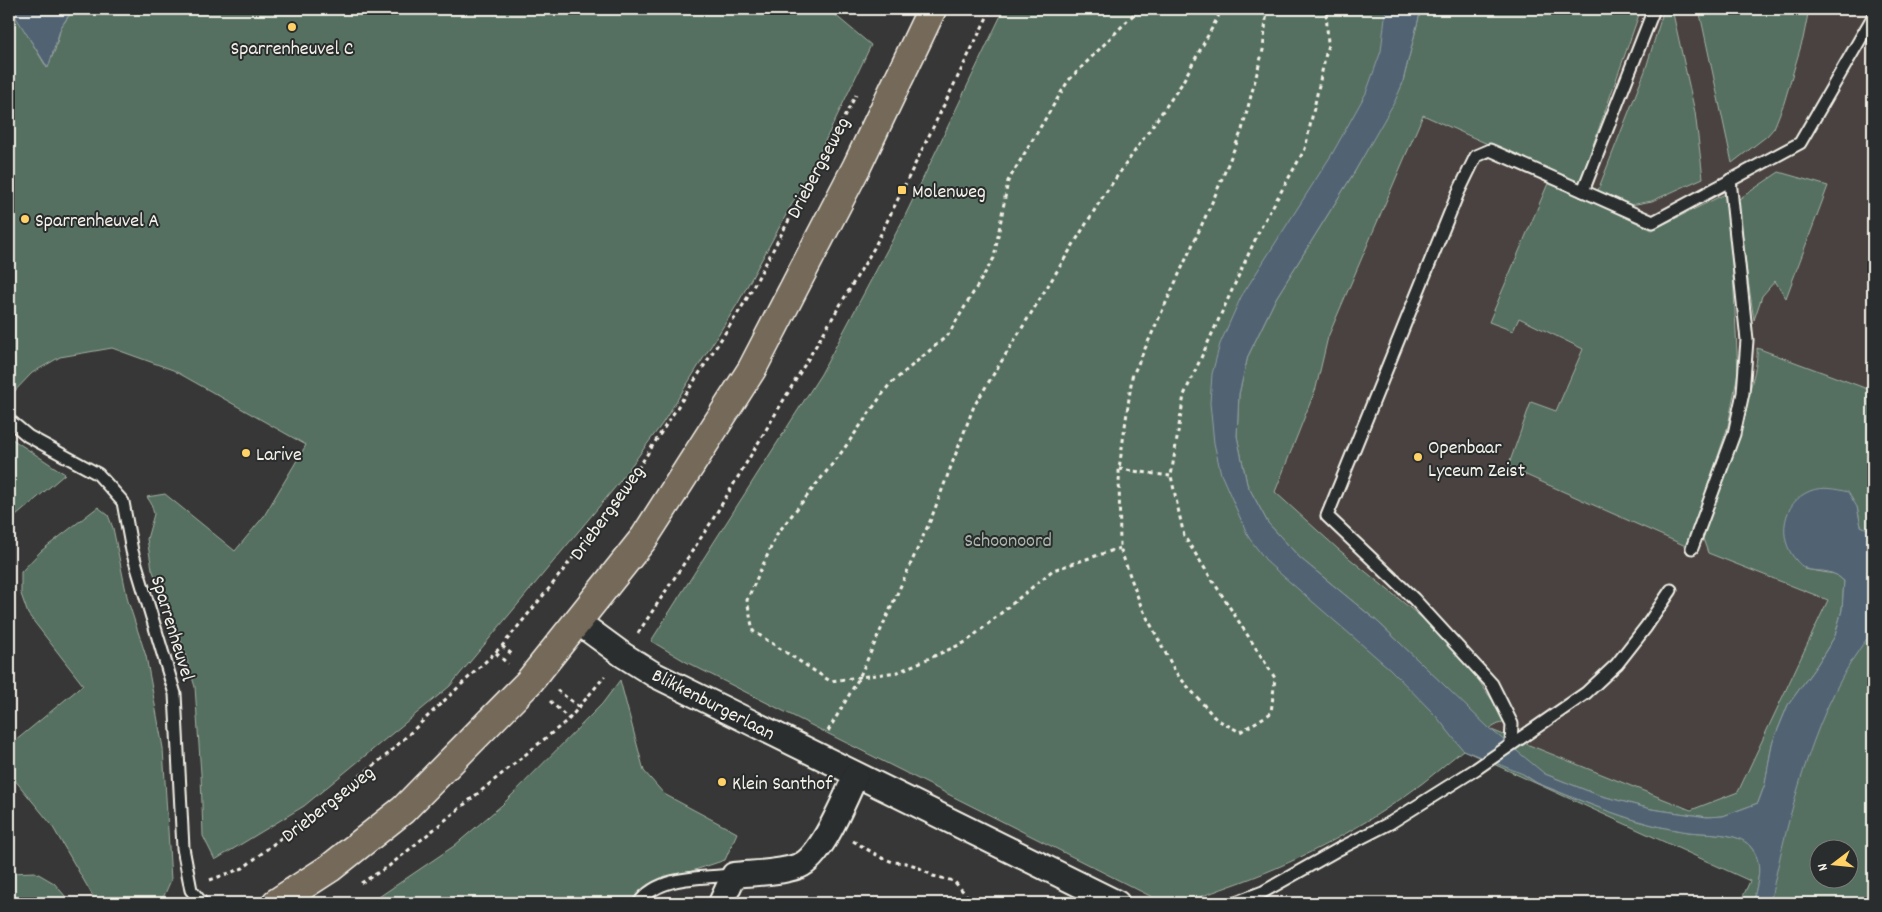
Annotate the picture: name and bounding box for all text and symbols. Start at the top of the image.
marker: Sparrenheuvel C [286,21,298,33]
place label: Sparrenheuvel C [230,36,354,64]
street label: Driebergseweg [781,113,858,224]
place label: Molenweg [912,179,986,207]
marker: Molenweg [896,184,908,196]
place label: Sparrenheuvel A [35,208,159,236]
marker: Sparrenheuvel A [19,213,31,225]
place label: Openbaar Lyceum Zeist [1428,435,1525,486]
place label: Larive [256,442,302,470]
marker: Larive [240,447,252,459]
marker: Openbaar Lyceum Zeist [1412,451,1424,463]
street label: Driebergseweg [564,460,653,567]
park label: Schoonoord [964,528,1052,556]
street label: Sparrenheuvel [142,573,200,685]
street label: Blikkenburgerlaan [646,663,779,749]
street label: Driebergseweg [276,760,381,851]
place label: Klein Santhof [732,771,833,799]
marker: Klein Santhof [716,776,728,788]
north arrow [1810,840,1860,890]
text: N [1813,861,1834,873]

